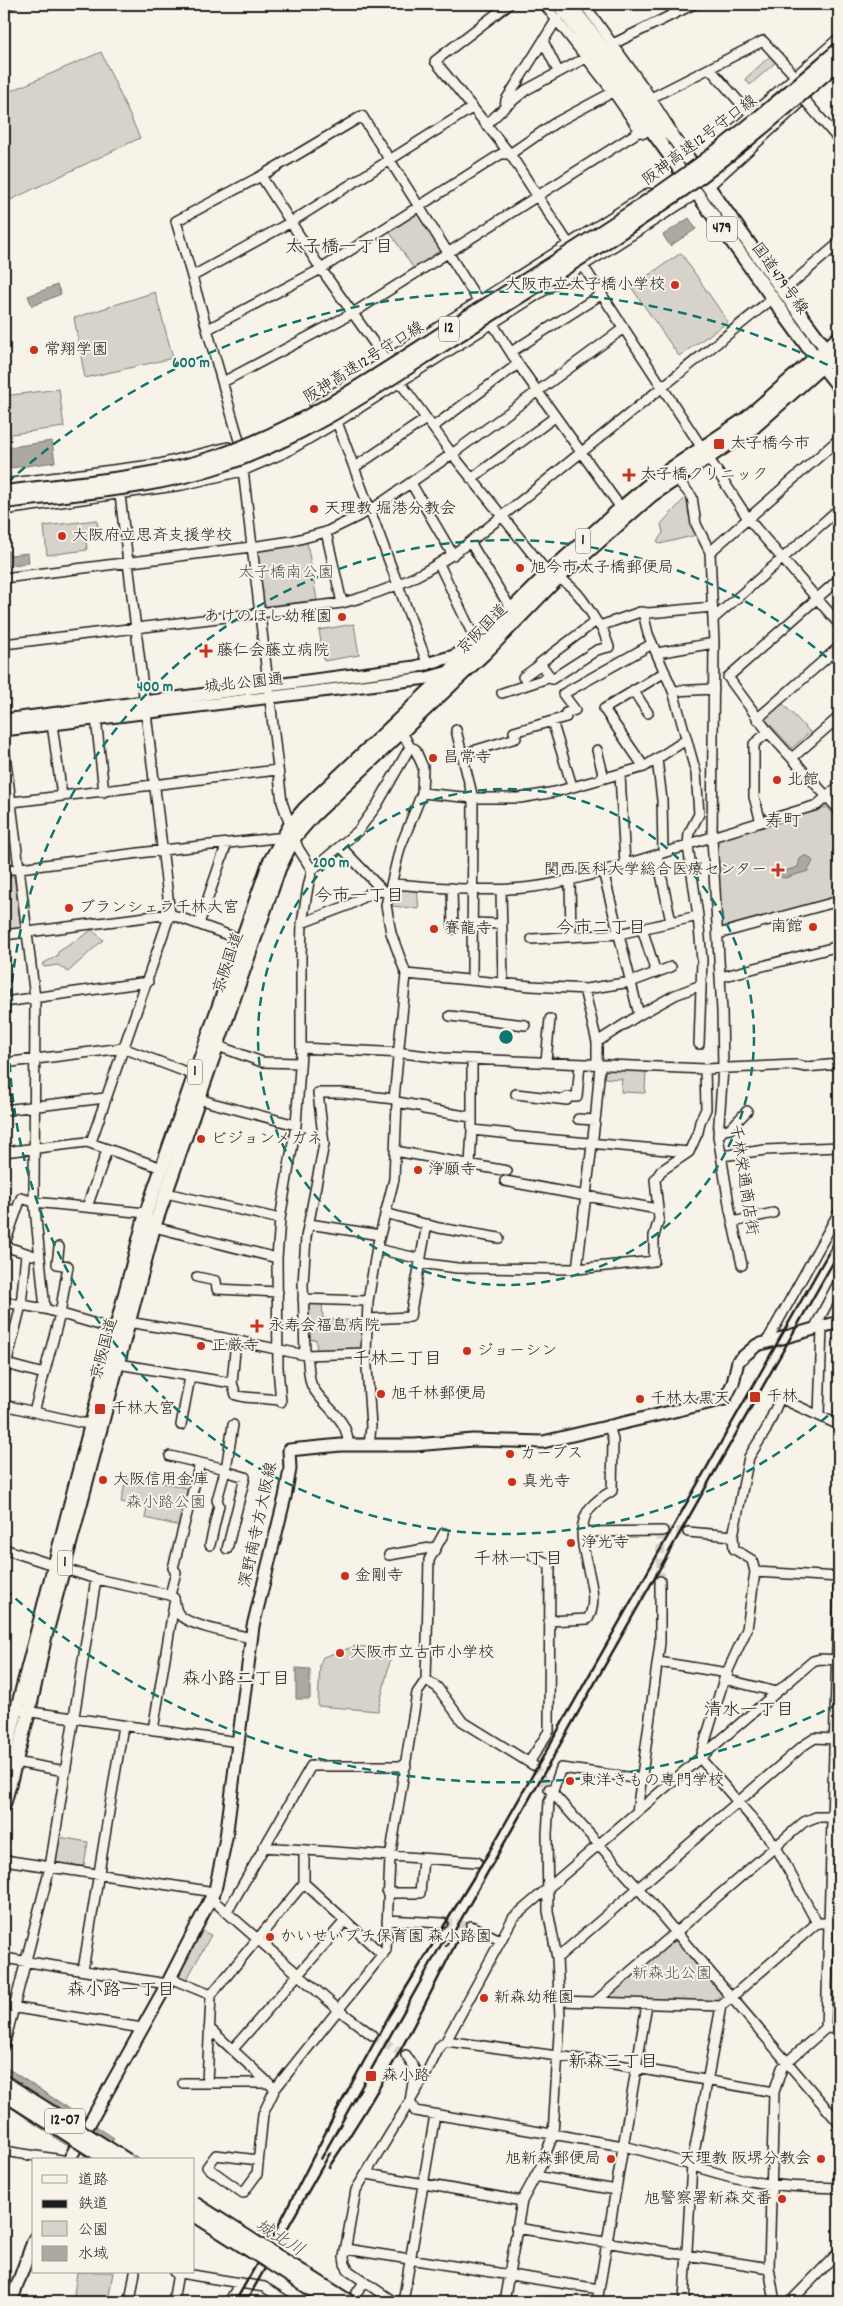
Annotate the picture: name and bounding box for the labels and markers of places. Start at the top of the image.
place label: 大阪市立太子橋小学校 [505,274,665,297]
marker: 大阪市立太子橋小学校 [669,279,681,291]
place label: 常翔学園 [44,339,108,362]
marker: 常翔学園 [28,344,40,356]
place label: 太子橋今市 [730,433,810,456]
marker: 太子橋今市 [712,437,726,451]
place label: 太子橋クリニック [640,464,768,487]
marker: 太子橋クリニック [622,468,636,482]
place label: 天理教 堀港分教会 [324,498,456,521]
marker: 天理教 堀港分教会 [308,503,320,515]
place label: 大阪府立思斉支援学校 [72,525,232,548]
marker: 大阪府立思斉支援学校 [56,530,68,542]
place label: 旭今市太子橋郵便局 [530,557,674,580]
marker: 旭今市太子橋郵便局 [514,562,526,574]
place label: あけのほし幼稚園 [204,606,332,629]
marker: あけのほし幼稚園 [336,611,348,623]
place label: 藤仁会藤立病院 [217,640,329,663]
marker: 藤仁会藤立病院 [199,644,213,658]
place label: 昌常寺 [443,747,491,770]
marker: 昌常寺 [427,752,439,764]
place label: 北館 [787,769,819,792]
marker: 北館 [771,774,783,786]
place label: 関西医科大学総合医療センター [544,859,767,882]
marker: 関西医科大学総合医療センター [771,863,785,877]
place label: ブランシェラ千林大宮 [79,897,239,920]
marker: ブランシェラ千林大宮 [63,902,75,914]
place label: 南館 [771,916,803,939]
place label: 賽龍寺 [444,918,492,941]
marker: 南館 [807,921,819,933]
marker: 賽龍寺 [428,923,440,935]
centre of rings [497,1028,515,1046]
place label: ビジョンメガネ [211,1128,323,1151]
marker: ビジョンメガネ [195,1133,207,1145]
place label: 浄願寺 [428,1159,476,1182]
marker: 浄願寺 [412,1164,424,1176]
place label: 永寿会福島病院 [268,1315,380,1338]
marker: 永寿会福島病院 [250,1319,264,1333]
place label: 正厳寺 [211,1335,259,1358]
marker: 正厳寺 [195,1340,207,1352]
place label: ジョーシン [477,1340,557,1363]
marker: ジョーシン [461,1345,473,1357]
place label: 旭千林郵便局 [391,1383,487,1406]
place label: 千林 [766,1386,798,1409]
marker: 旭千林郵便局 [375,1388,387,1400]
place label: 千林大黒天 [650,1388,730,1411]
marker: 千林 [748,1390,762,1404]
marker: 千林大黒天 [634,1393,646,1405]
place label: 千林大宮 [111,1398,175,1421]
marker: 千林大宮 [93,1402,107,1416]
place label: カーブス [520,1443,583,1466]
marker: カーブス [504,1448,516,1460]
place label: 大阪信用金庫 [113,1469,209,1492]
place label: 真光寺 [522,1471,570,1494]
marker: 大阪信用金庫 [97,1474,109,1486]
marker: 真光寺 [506,1476,518,1488]
place label: 浄光寺 [581,1532,629,1555]
marker: 浄光寺 [565,1537,577,1549]
place label: 金剛寺 [355,1565,403,1588]
marker: 金剛寺 [339,1570,351,1582]
place label: 大阪市立古市小学校 [350,1642,494,1665]
marker: 大阪市立古市小学校 [334,1647,346,1659]
place label: 東洋きもの専門学校 [580,1770,724,1793]
marker: 東洋きもの専門学校 [564,1775,576,1787]
place label: かいせいプチ保育園 森小路園 [280,1926,492,1949]
marker: かいせいプチ保育園 森小路園 [264,1931,276,1943]
place label: 新森幼稚園 [494,1987,574,2010]
marker: 新森幼稚園 [478,1992,490,2004]
place label: 森小路 [382,2065,430,2088]
marker: 森小路 [364,2069,378,2083]
place label: 旭新森郵便局 [505,2148,601,2171]
place label: 天理教 阪堺分教会 [679,2148,811,2171]
marker: 旭新森郵便局 [605,2153,617,2165]
marker: 天理教 阪堺分教会 [815,2153,827,2165]
place label: 旭警察署新森交番 [644,2188,772,2211]
marker: 旭警察署新森交番 [776,2193,788,2205]

